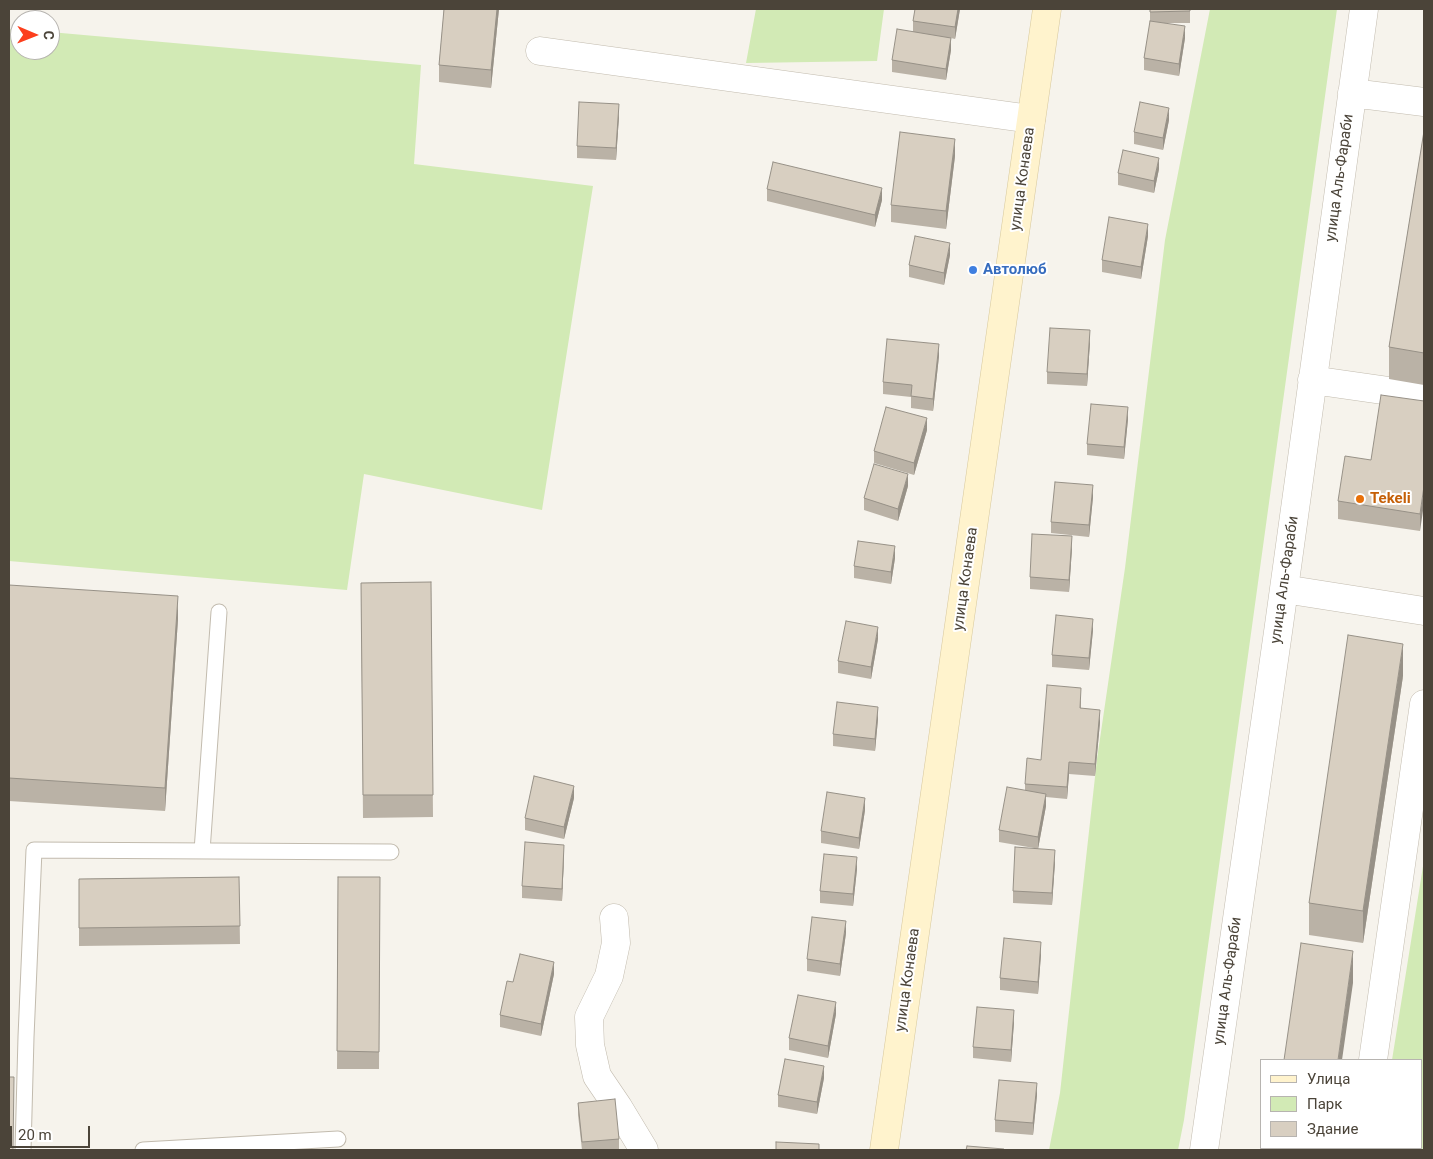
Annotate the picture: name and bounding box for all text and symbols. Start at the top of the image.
north arrow [10,10,60,60]
text: С [41,31,57,40]
street label: улица Аль-Фараби [1322,113,1358,243]
street label: улица Конаева [1007,126,1039,232]
place label: Автолюб [983,261,1046,279]
marker: Автолюб [967,264,979,276]
place label: Tekeli [1370,490,1411,508]
marker: Tekeli [1354,493,1366,505]
street label: улица Аль-Фараби [1267,515,1303,645]
street label: улица Конаева [950,526,982,632]
street label: улица Аль-Фараби [1210,916,1246,1046]
street label: улица Конаева [892,927,924,1033]
legend [1260,1059,1423,1149]
text: Улица [1307,1070,1350,1088]
text: Парк [1307,1095,1342,1113]
scale bar [12,1116,92,1148]
text: Здание [1307,1120,1358,1138]
text: 20 m [18,1126,52,1144]

